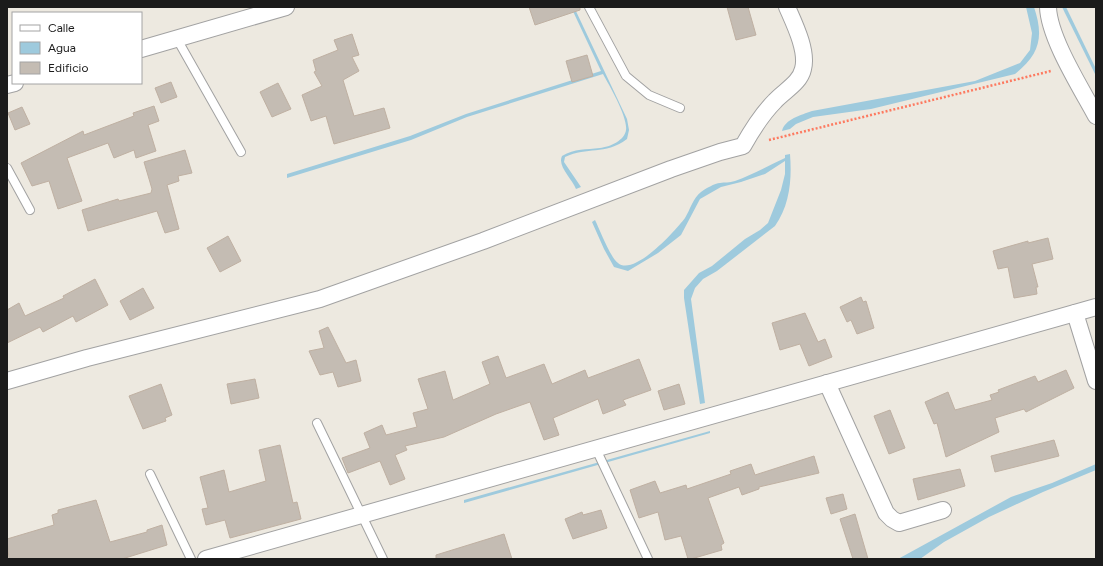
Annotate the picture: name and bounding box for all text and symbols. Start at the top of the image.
legend [12,12,142,84]
text: Calle [48,21,75,35]
text: Agua [48,41,76,55]
text: Edificio [48,61,88,75]

